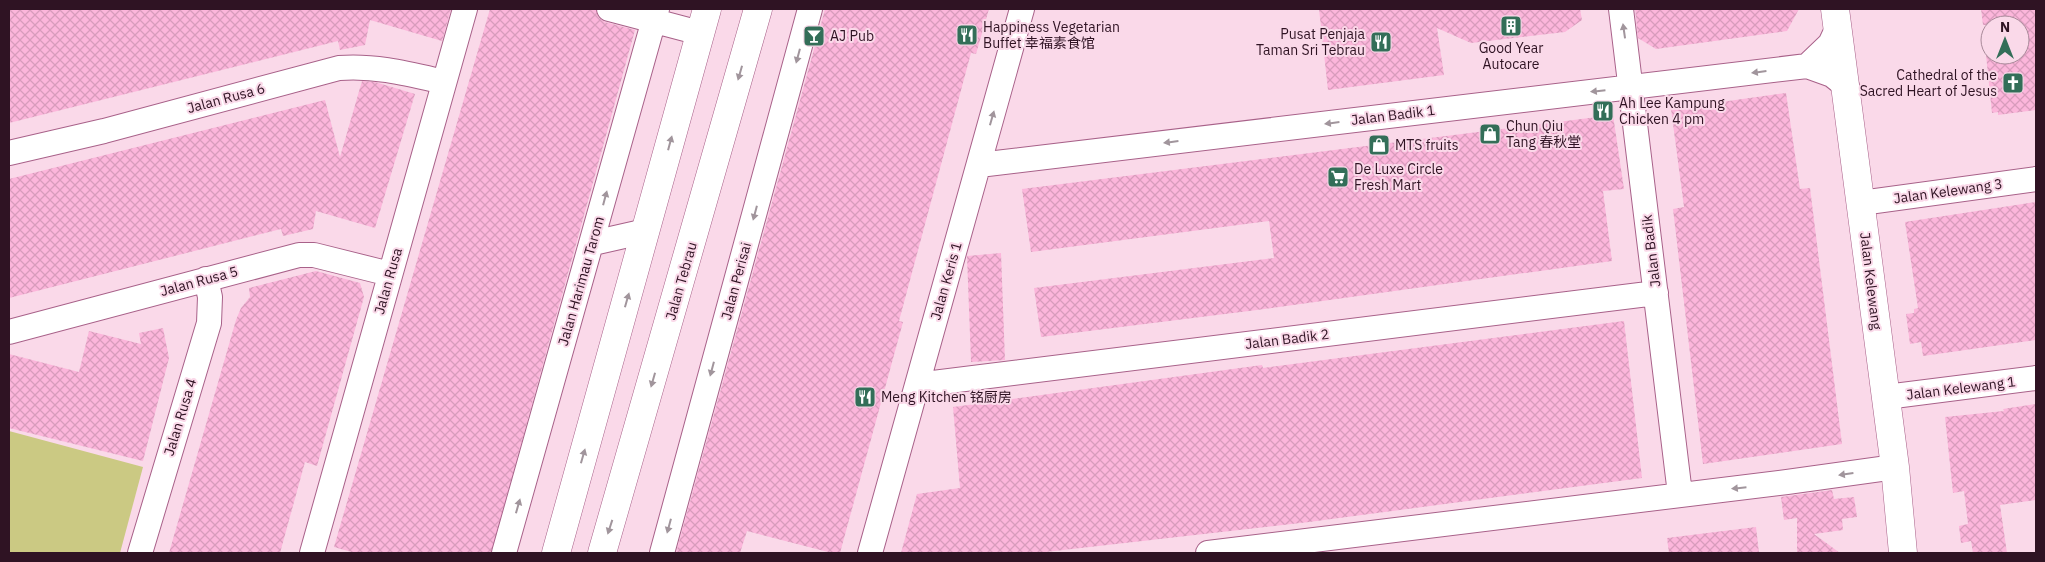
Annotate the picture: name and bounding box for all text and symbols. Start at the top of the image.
building icon: Good Year Autocare [1499,14,1523,38]
north arrow [1980,15,2030,65]
place label: Happiness Vegetarian Buffet 幸福素食馆 [983,18,1120,52]
text: N [2000,18,2010,36]
one-way arrow [1619,22,1627,38]
restaurant icon: Happiness Vegetarian Buffet 幸福素食馆 [955,23,979,47]
bar icon: AJ Pub [802,24,826,48]
place label: Pusat Penjaja Taman Sri Tebrau [1256,25,1366,59]
place label: AJ Pub [830,27,874,45]
restaurant icon: Pusat Penjaja Taman Sri Tebrau [1369,30,1393,54]
place label: Good Year Autocare [1479,39,1543,73]
one-way arrow [793,48,801,63]
one-way arrow [735,65,743,80]
place label: Cathedral of the Sacred Heart of Jesus [1860,66,1997,100]
one-way arrow [1751,68,1767,76]
church icon: Cathedral of the Sacred Heart of Jesus [2001,71,2025,95]
street label: Jalan Rusa 6 [185,79,267,117]
one-way arrow [1589,87,1605,95]
place label: Ah Lee Kampung Chicken 4 pm [1619,94,1725,128]
restaurant icon: Ah Lee Kampung Chicken 4 pm [1591,99,1615,123]
street label: Jalan Badik 1 [1350,101,1436,129]
one-way arrow [988,111,996,126]
place label: Chun Qiu Tang 春秋堂 [1506,117,1581,151]
one-way arrow [1324,119,1340,127]
shop icon: Chun Qiu Tang 春秋堂 [1478,122,1502,146]
shop icon: MTS fruits [1367,133,1391,157]
one-way arrow [666,136,674,151]
place label: MTS fruits [1395,136,1459,154]
one-way arrow [1162,138,1178,146]
place label: De Luxe Circle Fresh Mart [1354,160,1443,194]
supermarket icon: De Luxe Circle Fresh Mart [1326,165,1350,189]
street label: Jalan Kelewang 3 [1892,174,2004,208]
one-way arrow [601,191,609,206]
one-way arrow [751,205,759,220]
street label: Jalan Badik [1638,213,1664,288]
street label: Jalan Harimau Tarom [554,214,608,348]
street label: Jalan Kelewang [1856,231,1886,331]
street label: Jalan Tebrau [661,240,701,322]
street label: Jalan Perisai [717,240,755,322]
street label: Jalan Keris 1 [926,240,966,322]
street label: Jalan Rusa [370,245,406,316]
street label: Jalan Rusa 5 [158,262,240,300]
one-way arrow [623,292,631,307]
street label: Jalan Badik 2 [1244,325,1330,353]
one-way arrow [708,362,716,377]
street label: Jalan Kelewang 1 [1905,372,2017,404]
one-way arrow [648,373,656,388]
street label: Jalan Rusa 4 [160,376,200,458]
restaurant icon: Meng Kitchen 铭厨房 [853,385,877,409]
place label: Meng Kitchen 铭厨房 [881,388,1012,406]
one-way arrow [579,449,587,464]
one-way arrow [1838,470,1854,478]
one-way arrow [1731,484,1747,492]
one-way arrow [514,499,522,514]
one-way arrow [665,519,673,534]
one-way arrow [606,520,614,535]

